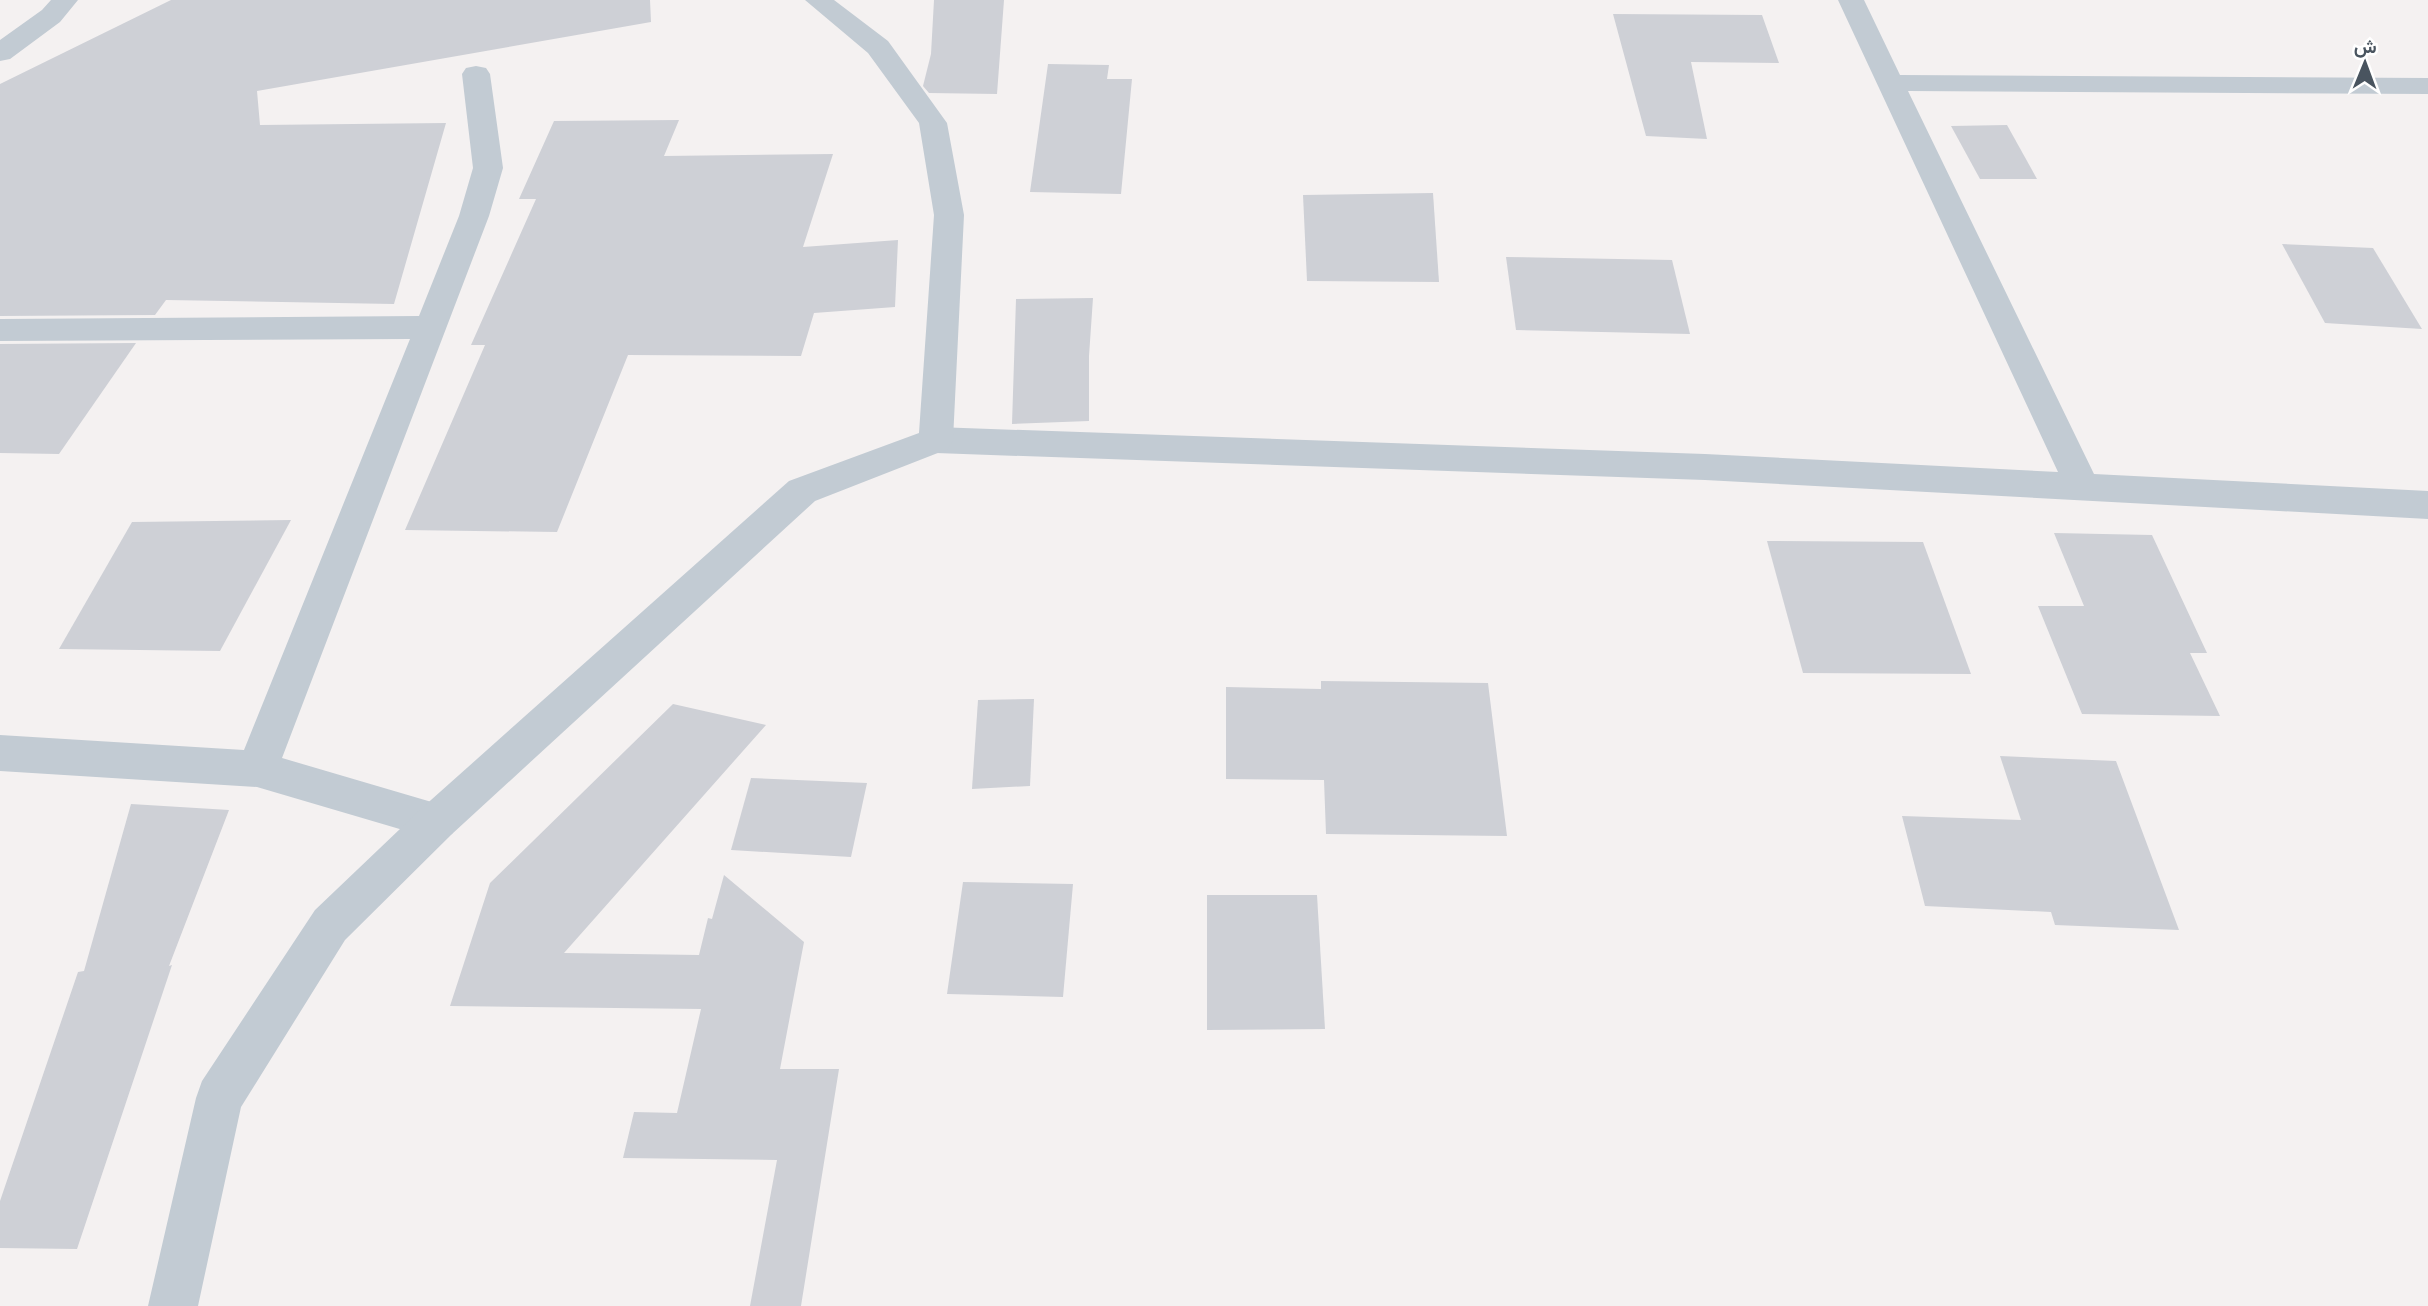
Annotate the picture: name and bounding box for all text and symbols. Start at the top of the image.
north arrow [2330,28,2400,98]
text: ش [2354,36,2377,58]

